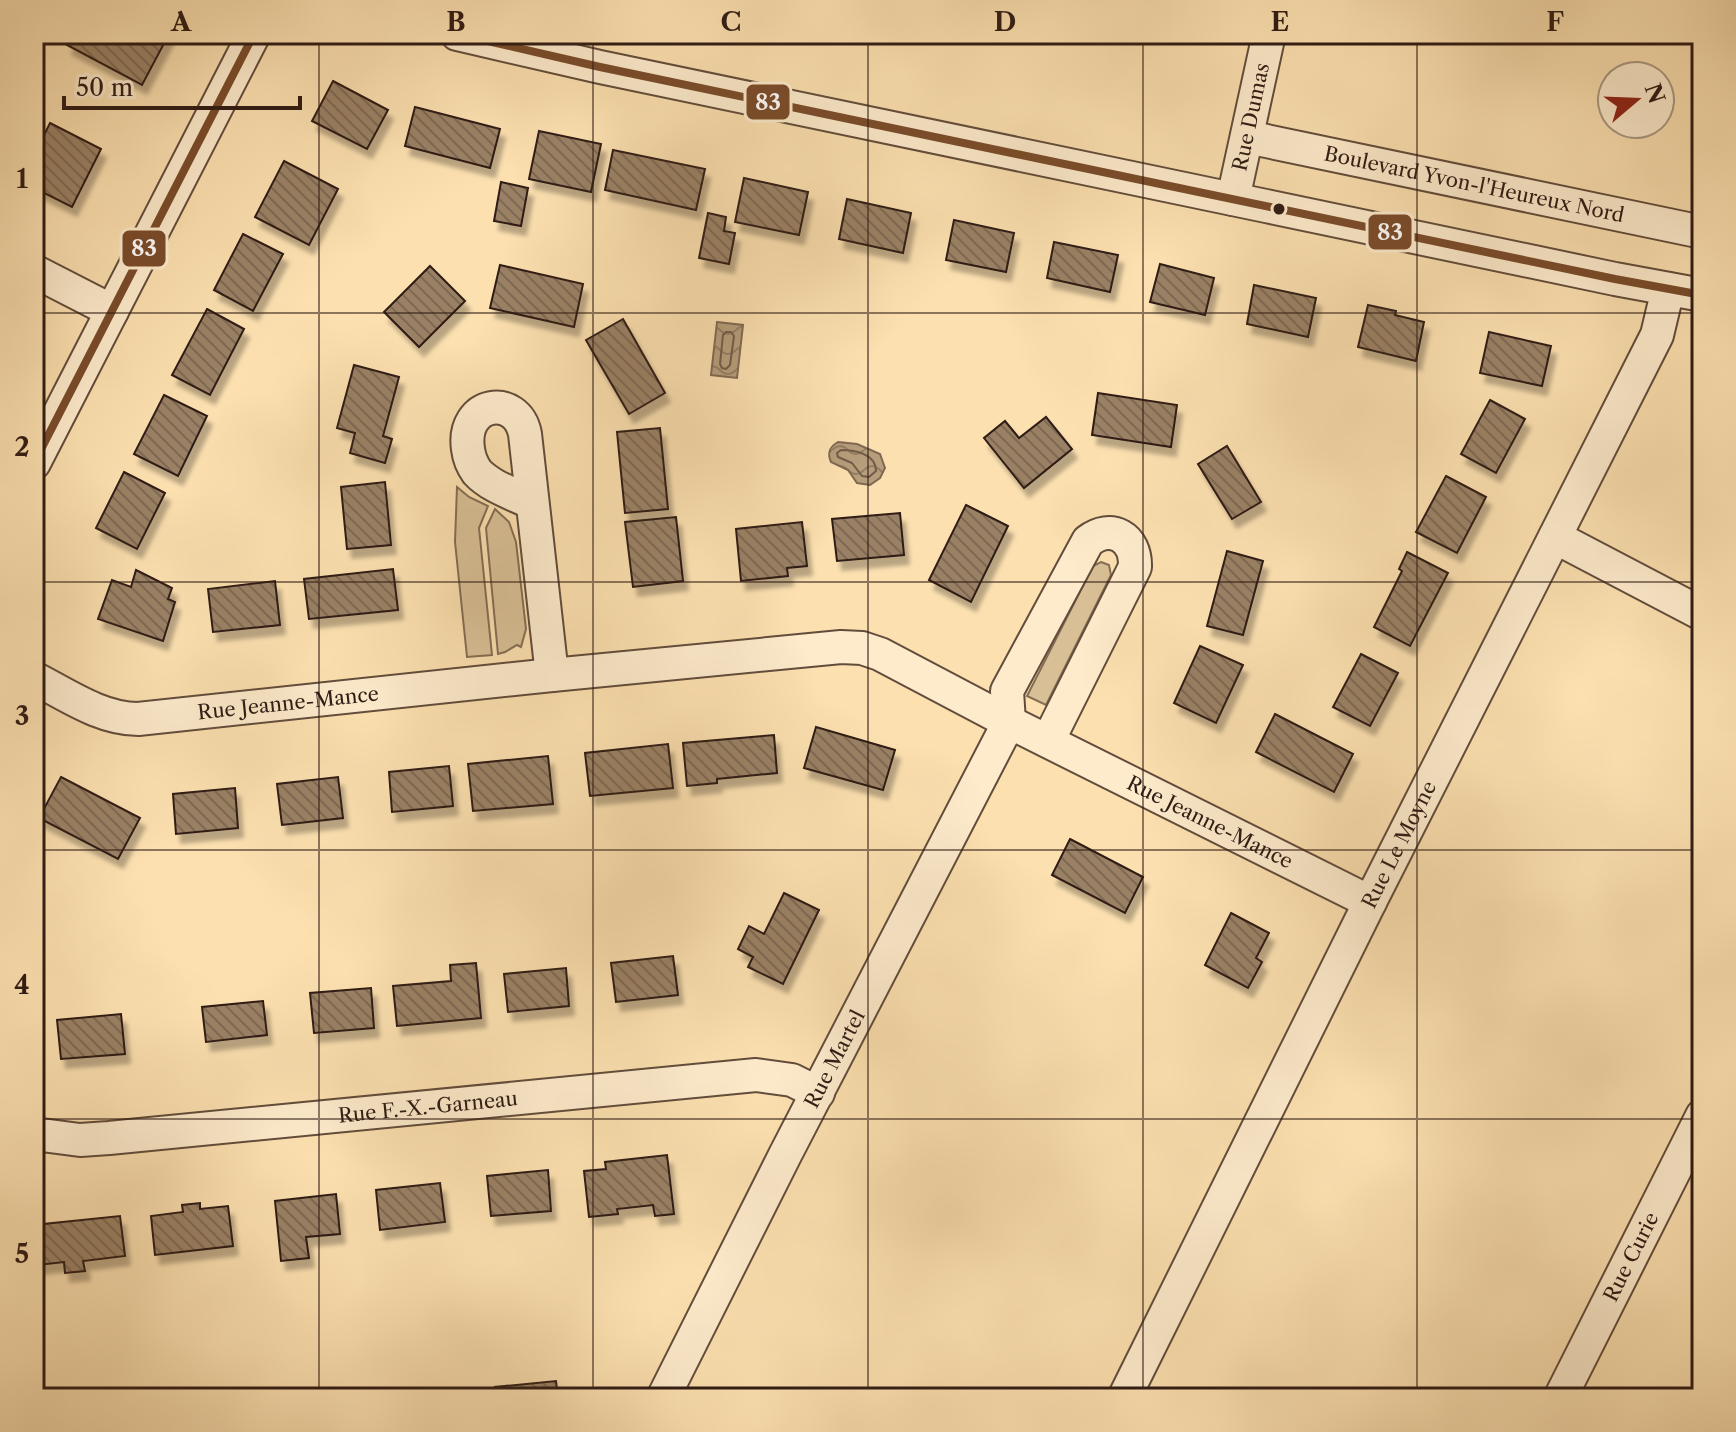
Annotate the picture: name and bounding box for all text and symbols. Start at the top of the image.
text: A [170,6,192,38]
text: B [446,6,466,38]
text: C [721,6,741,38]
text: D [994,6,1016,38]
text: E [1271,6,1289,38]
text: F [1546,6,1564,38]
scale bar [64,60,300,110]
north arrow [1596,60,1676,140]
street label: Rue Dumas [1227,61,1274,173]
text: 50 m [76,73,133,102]
text: N [1639,80,1670,107]
line badge: 83 [745,83,791,121]
text: 83 [755,89,781,116]
street label: Boulevard Yvon-l'Heureux Nord [1322,141,1626,227]
text: 1 [16,163,28,195]
unlabelled marker [1271,201,1287,217]
line badge: 83 [1367,213,1413,251]
text: 83 [1377,219,1403,246]
line badge: 83 [121,229,167,268]
text: 83 [131,235,157,262]
text: 2 [14,431,30,463]
street label: Rue Jeanne-Mance [196,681,380,725]
text: 3 [15,700,29,732]
street label: Rue Jeanne-Mance [1123,771,1297,874]
street label: Rue Le Moyne [1357,777,1441,912]
text: 4 [14,969,30,1001]
street label: Rue Martel [799,1006,870,1112]
street label: Rue F.-X.-Garneau [337,1086,519,1128]
street label: Rue Curie [1599,1208,1664,1306]
text: 5 [15,1238,29,1270]

